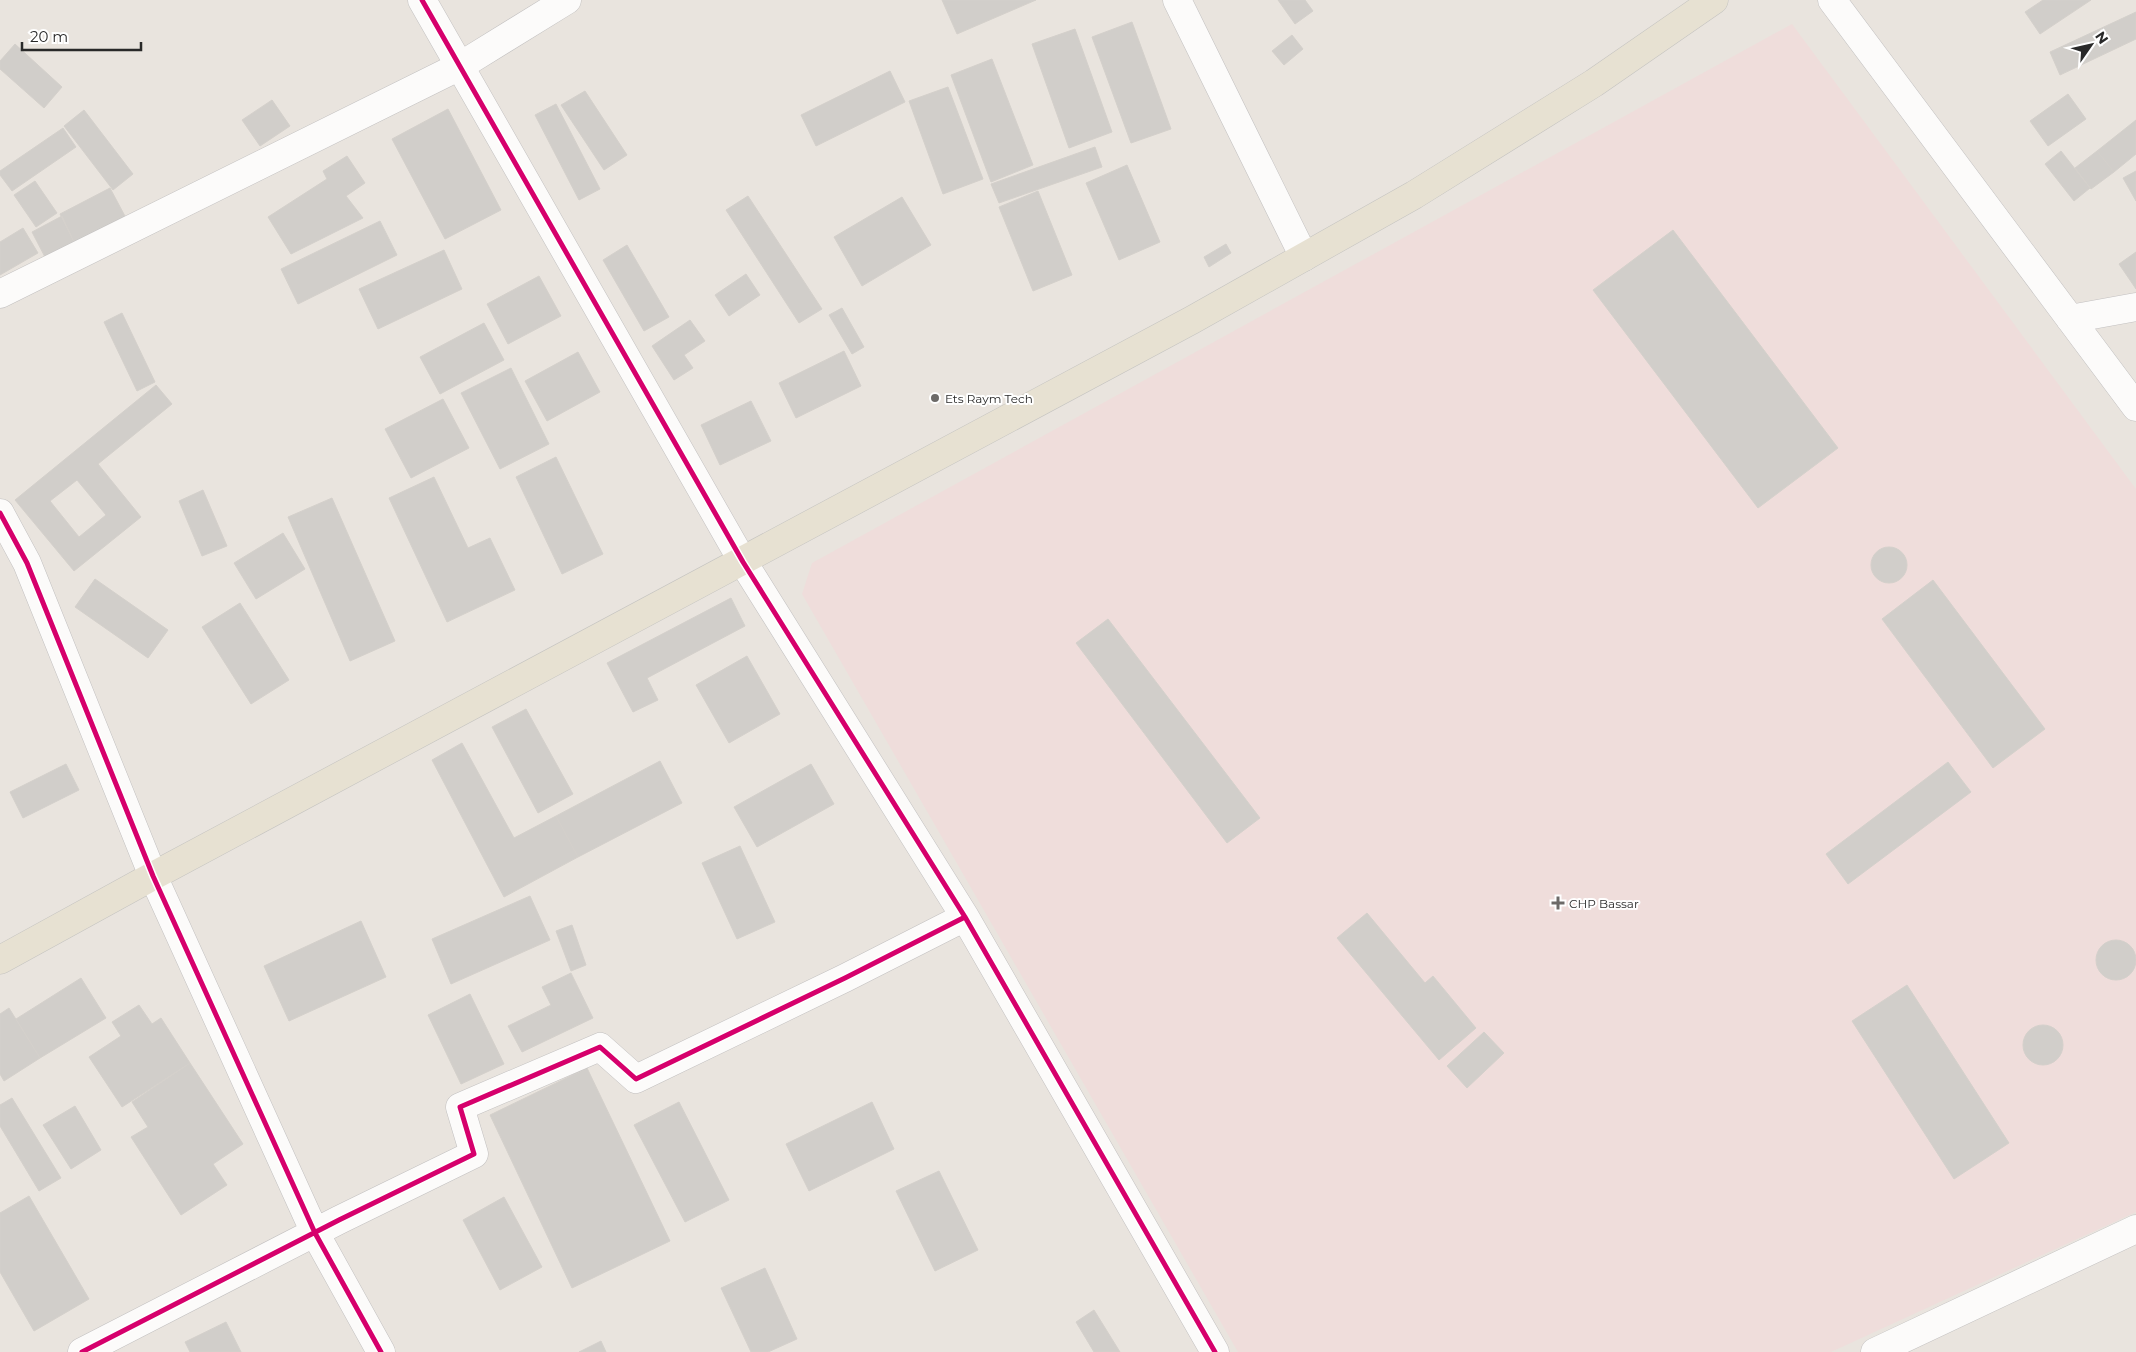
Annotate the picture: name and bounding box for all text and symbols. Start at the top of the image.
scale bar [22,20,141,52]
north arrow [2066,20,2116,70]
text: 20 m [30,27,68,46]
text: N [2091,28,2112,47]
place label: Ets Raym Tech [945,391,1033,406]
marker: Ets Raym Tech [929,392,941,404]
marker: CHP Bassar [1551,896,1565,910]
place label: CHP Bassar [1569,896,1639,911]

